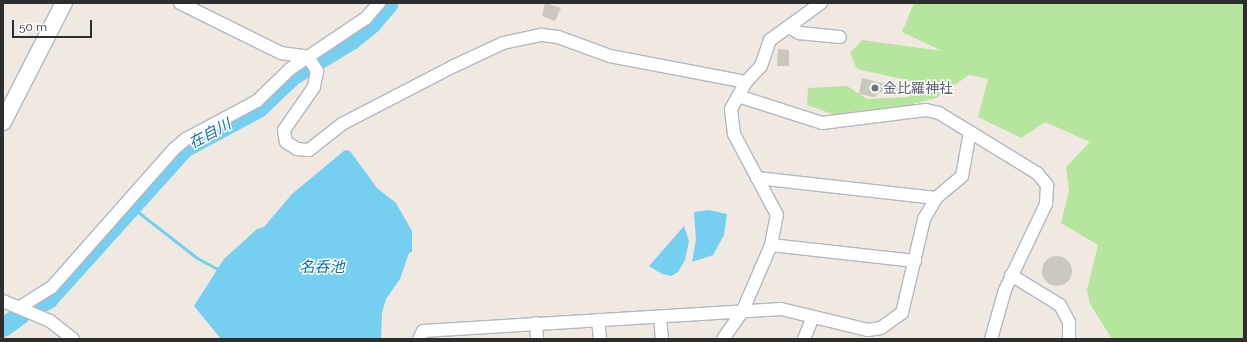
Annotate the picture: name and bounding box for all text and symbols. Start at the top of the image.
scale bar [14,12,94,38]
text: 50 m [19,20,47,34]
place label: 金比羅神社 [883,80,953,96]
marker: 金比羅神社 [870,83,880,93]
water label: 在自川 [186,115,234,153]
water label: 名呑池 [300,259,344,277]

